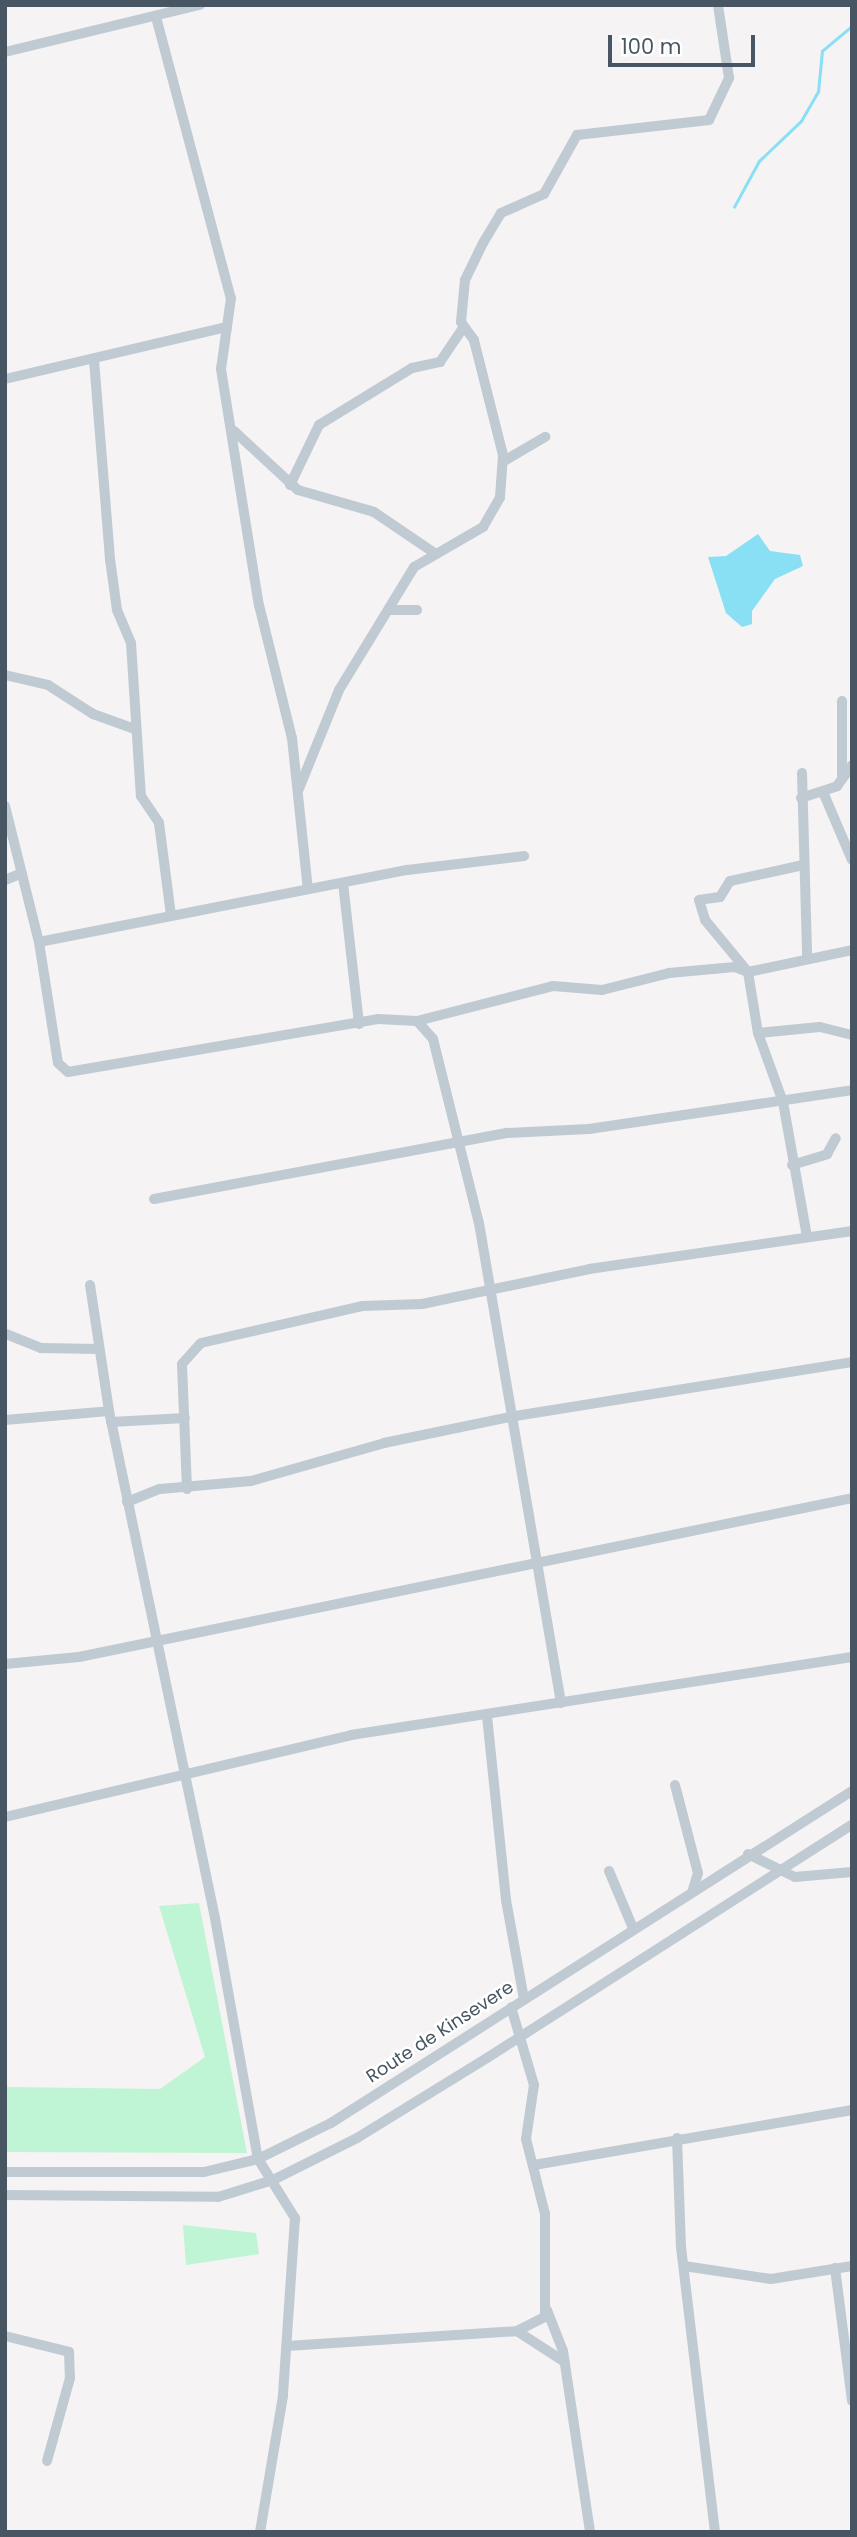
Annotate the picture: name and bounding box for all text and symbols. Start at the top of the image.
scale bar [612,21,759,65]
text: 100 m [621,32,681,61]
street label: Route de Kinsevere [362,1976,518,2088]

